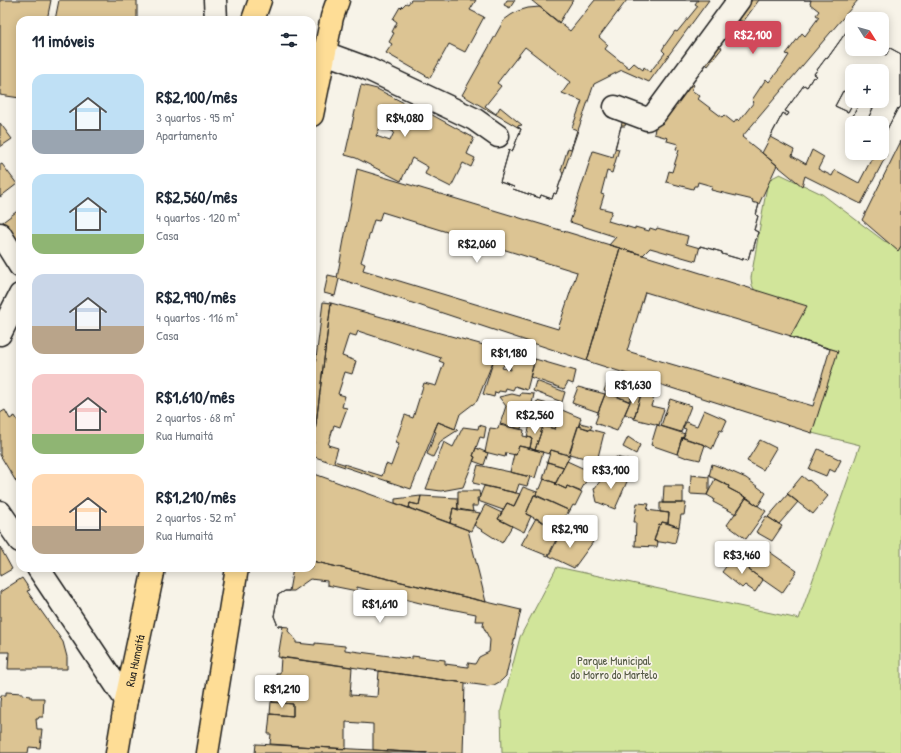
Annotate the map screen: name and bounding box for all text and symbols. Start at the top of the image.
north arrow [845,12,889,56]
map controls [845,12,889,160]
pin: R$2,100 [716,21,790,55]
text: R$2,100 [734,25,772,43]
text: 11 imóveis [32,29,94,52]
icon: filters [278,29,300,51]
button: + [845,64,889,108]
text: R$2,100/mês [156,85,237,108]
icon: home [64,90,112,138]
pin: R$4,080 [368,104,442,138]
text: 3 quartos · 95 m² [156,108,235,126]
text: R$4,080 [386,108,424,126]
button: − [845,116,889,160]
text: Apartamento [156,126,217,144]
text: R$2,560/mês [156,185,237,208]
icon: home [64,190,112,238]
text: 4 quartos · 120 m² [156,208,240,226]
text: Casa [156,226,178,244]
pin: R$2,060 [440,230,514,264]
text: R$2,060 [458,234,496,252]
text: R$2,990/mês [156,285,236,308]
icon: home [64,290,112,338]
text: 4 quartos · 116 m² [156,308,238,326]
text: Casa [156,326,178,344]
pin: R$1,180 [472,339,546,373]
text: R$1,180 [491,343,527,361]
pin: R$1,630 [596,371,670,405]
text: R$1,630 [615,375,651,393]
text: R$1,610/mês [156,385,235,408]
icon: home [64,390,112,438]
pin: R$2,560 [498,401,572,435]
text: R$2,560 [516,405,554,423]
text: 2 quartos · 68 m² [156,408,235,426]
text: Rua Humaitá [156,426,213,444]
pin: R$3,100 [574,456,648,490]
text: R$3,100 [592,460,630,478]
text: R$1,210/mês [156,485,236,508]
icon: home [64,490,112,538]
text: 2 quartos · 52 m² [156,508,236,526]
pin: R$2,990 [533,515,607,549]
text: R$2,990 [552,519,588,537]
text: Rua Humaitá [156,526,213,544]
pin: R$3,460 [705,541,779,575]
text: R$3,460 [724,545,760,563]
pin: R$1,610 [343,590,417,624]
text: R$1,610 [362,594,398,612]
street label: Rua Humaitá [121,633,148,688]
park label: Parque Municipal do Morro do Martelo [571,652,658,683]
pin: R$1,210 [245,675,319,709]
text: R$1,210 [264,679,300,697]

